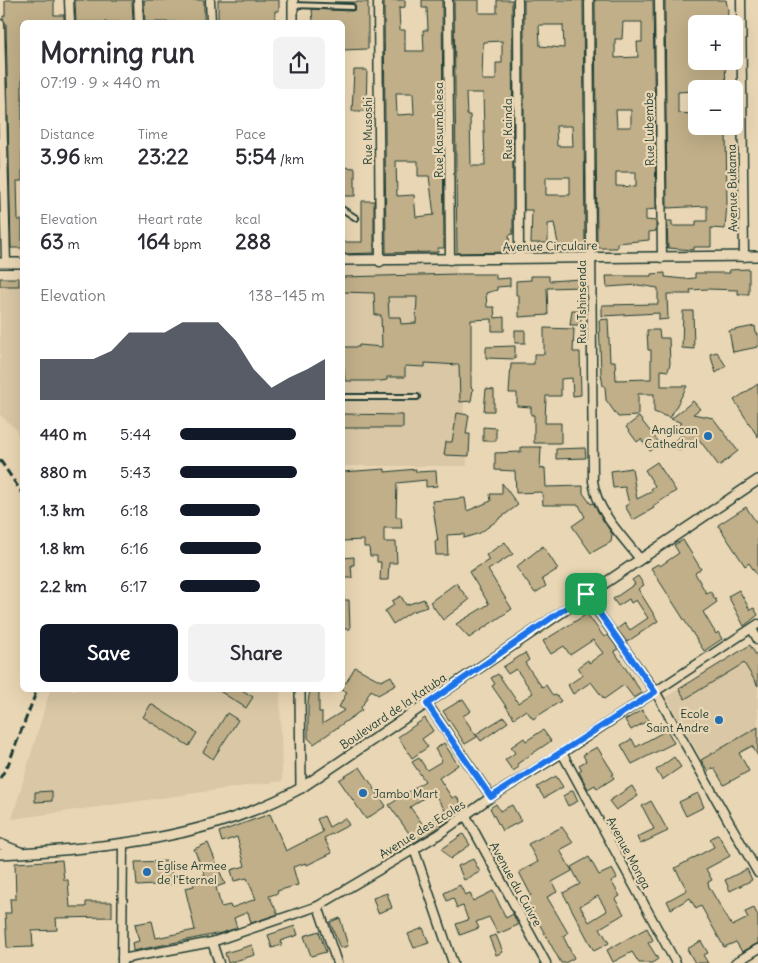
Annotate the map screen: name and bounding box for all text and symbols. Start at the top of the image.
map controls [688,15,743,135]
button: + [688,15,743,70]
text: Morning run [40,35,195,71]
button: share [273,37,325,89]
text: 07:19 · 9 × 440 m [40,72,160,92]
button: − [688,80,743,135]
street label: Rue Kasumbalesa [431,82,446,178]
street label: Rue Lubembe [641,92,657,166]
street label: Rue Musoshi [360,97,375,165]
street label: Rue Kainda [500,98,515,160]
text: Distance [40,125,95,143]
text: Time [138,125,168,143]
text: Pace [235,125,266,143]
text: 3.96 [40,143,80,170]
text: 23:22 [138,143,189,170]
text: 5:54 [235,143,276,170]
street label: Avenue Bukama [724,144,740,232]
text: km [80,150,103,168]
text: /km [276,150,304,168]
text: Elevation [40,210,97,228]
text: Heart rate [138,210,203,228]
text: kcal [235,210,261,228]
text: 63 [40,228,64,255]
text: 164 [138,228,170,255]
text: 288 [235,228,271,255]
text: m [64,235,80,253]
text: bpm [170,235,202,253]
street label: Avenue Circulaire [502,238,598,254]
street label: Rue Tshinsenda [574,260,589,344]
text: Elevation [40,285,106,305]
text: 138–145 m [249,285,325,305]
place label: Anglican Cathedral [645,422,698,451]
text: 440 m [40,424,87,444]
text: 5:44 [120,424,151,444]
marker: Anglican Cathedral [702,430,714,442]
text: 880 m [40,462,87,482]
text: 5:43 [120,462,151,482]
text: 1.3 km [40,500,85,520]
text: 6:18 [120,500,148,520]
text: 1.8 km [40,538,85,558]
text: 6:16 [120,538,148,558]
pin [565,573,607,615]
text: 2.2 km [40,576,87,596]
text: 6:17 [120,576,147,596]
icon: arrive [572,580,600,608]
button: Save [40,624,178,682]
button: Share [188,624,325,682]
street label: Boulevard de la Katuba [337,670,449,752]
place label: Ecole Saint Andre [646,706,709,735]
marker: Ecole Saint Andre [713,714,725,726]
place label: Jambo Mart [373,786,438,801]
marker: Jambo Mart [357,787,369,799]
street label: Avenue des Ecoles [376,796,468,862]
street label: Avenue Monga [604,814,654,892]
street label: Avenue du Cuivre [487,839,545,929]
place label: Eglise Armee de l'Eternel [157,858,227,887]
marker: Eglise Armee de l'Eternel [141,866,153,878]

